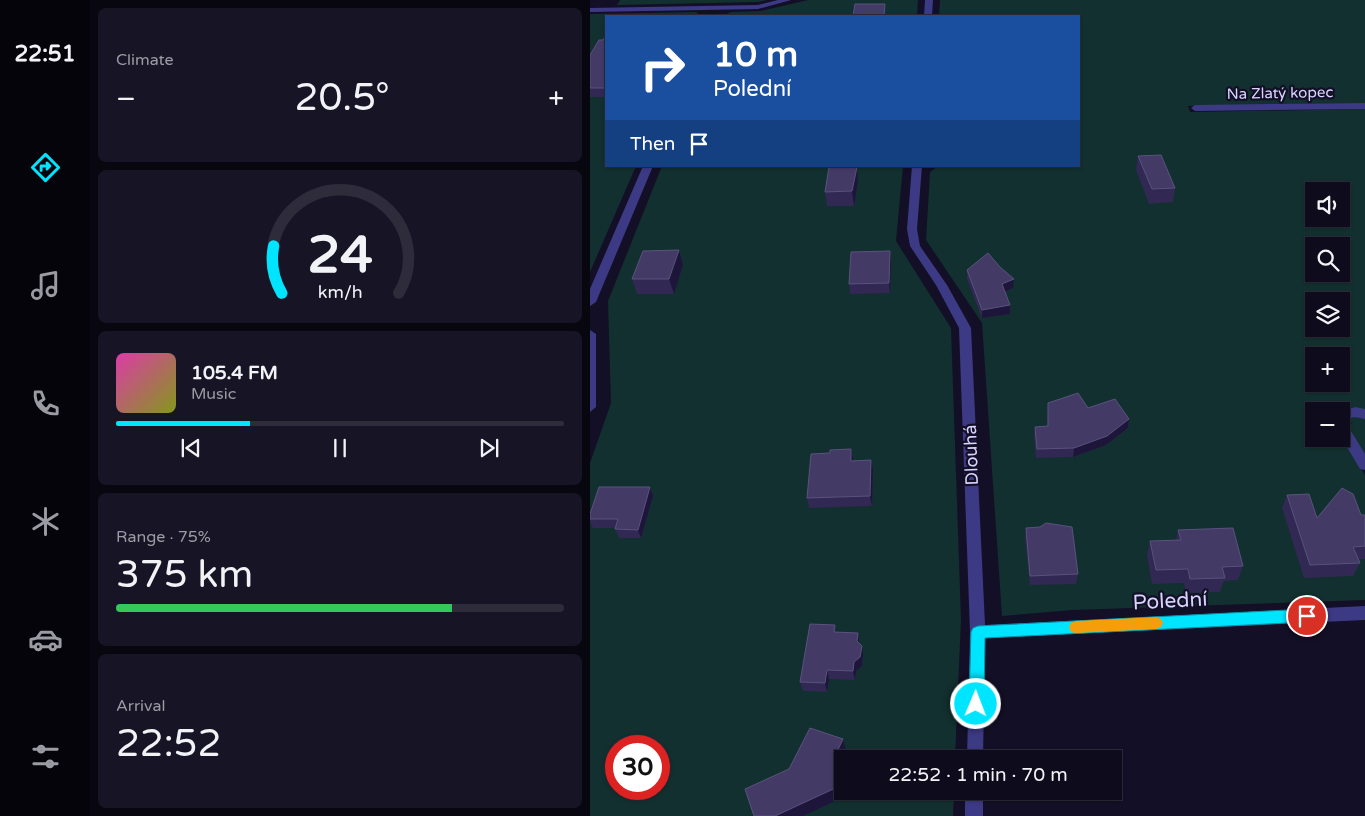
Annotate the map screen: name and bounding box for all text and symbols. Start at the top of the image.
text: 10 m [713,34,798,76]
icon: right [630,35,695,100]
text: 22:51 [15,41,75,67]
text: Climate [116,50,174,70]
text: 20.5° [295,75,390,121]
text: Polední [713,76,792,102]
text: − [116,82,136,116]
text: + [548,82,564,116]
street label: Na Zlatý kopec [1227,83,1333,103]
icon: arrive [685,130,713,158]
text: Then [630,133,675,155]
icon: directions [28,150,63,185]
map controls [1305,182,1350,447]
button: sound [1305,182,1350,227]
text: 24 [307,224,373,287]
button: search [1305,237,1350,282]
icon: music [28,268,63,303]
text: km/h [318,282,362,303]
button: layers [1305,292,1350,337]
button: + [1305,347,1350,392]
text: 105.4 FM [191,362,278,384]
text: Music [191,384,236,404]
icon: phone [28,386,63,421]
button: − [1305,402,1350,447]
street label: Dlouhá [959,424,983,486]
icon: previous [177,434,205,462]
icon: pause [326,434,354,462]
icon: next [475,434,503,462]
icon: climate [28,504,63,539]
text: Range · 75% [116,527,211,547]
text: 375 km [116,552,253,598]
street label: Polední [1132,587,1208,615]
pin [1286,595,1328,637]
icon: arrive [1293,602,1321,630]
icon: car [28,622,63,657]
position arrow [949,677,1001,729]
text: Arrival [116,696,165,716]
text: 22:52 [116,721,221,767]
speed limit sign: 30 [605,735,670,800]
icon: filters [28,739,63,774]
text: 22:52 · 1 min · 70 m [888,764,1068,786]

